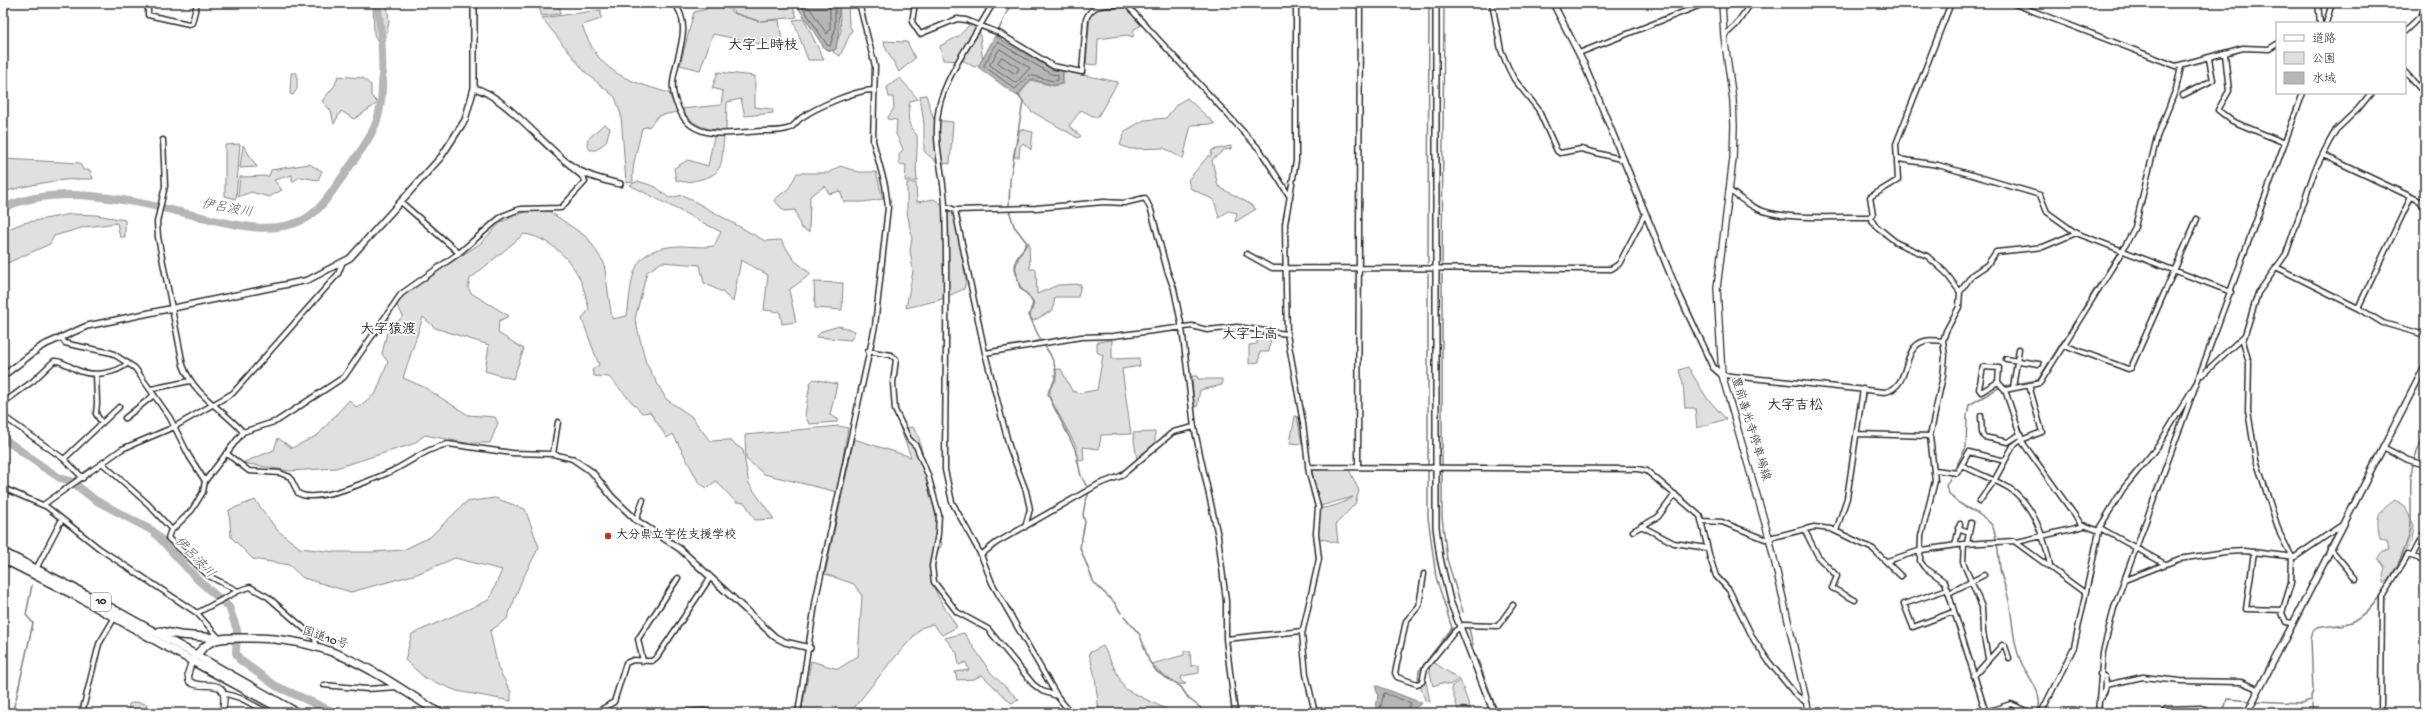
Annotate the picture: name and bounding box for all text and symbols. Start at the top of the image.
legend [2276,22,2406,94]
text: 道路 [2312,32,2336,47]
district label: 大字上時枝 [728,37,798,55]
text: 公園 [2312,52,2336,67]
text: 水域 [2312,72,2336,87]
water label: 伊呂波川 [200,196,254,221]
district label: 大字猿渡 [360,321,416,339]
district label: 大字上高 [1222,326,1278,344]
street label: 豊前善光寺停車場線 [1728,375,1773,483]
district label: 大字吉松 [1767,397,1823,415]
place label: 大分県立宇佐支援学校 [616,528,736,543]
marker: 大分県立宇佐支援学校 [603,531,613,541]
water label: 伊呂波川 [171,533,218,582]
road number: 10 [91,593,111,611]
street label: 国道10号 [300,624,350,653]

